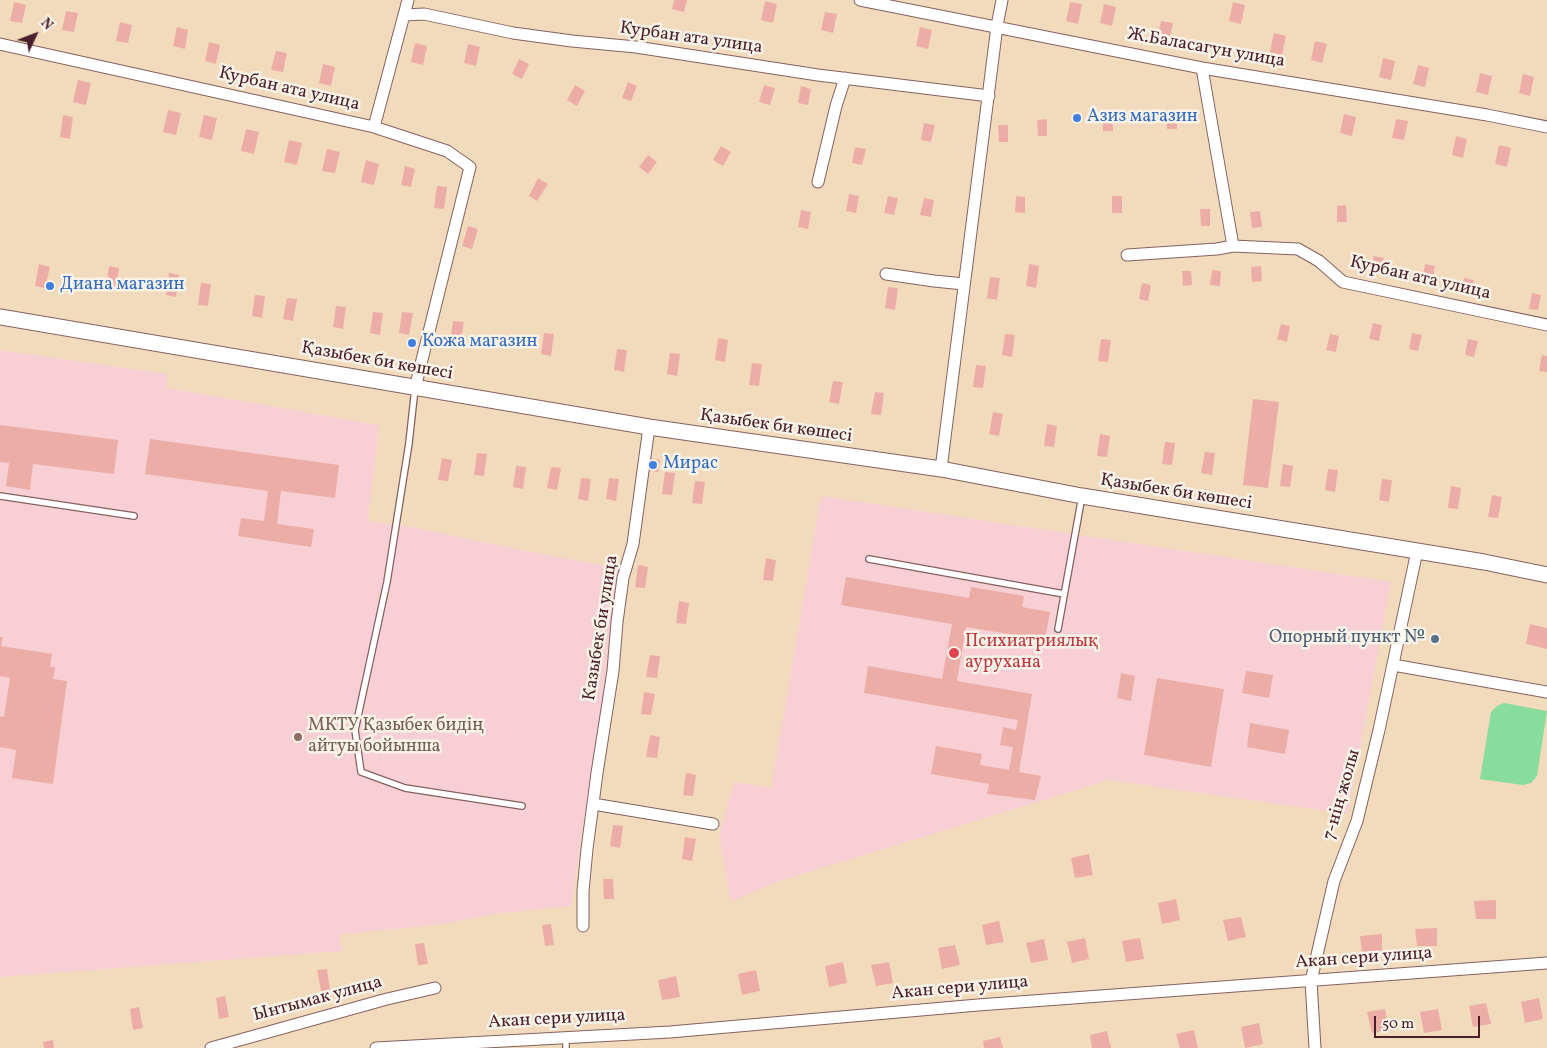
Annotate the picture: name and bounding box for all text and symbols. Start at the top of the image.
north arrow [10,10,60,60]
text: N [36,14,57,35]
street label: Курбан ата улица [618,18,764,60]
street label: Ж.Баласагун улица [1125,24,1287,74]
street label: Курбан ата улица [216,63,362,117]
place label: Азиз магазин [1087,107,1198,129]
marker: Азиз магазин [1071,112,1083,124]
street label: Курбан ата улица [1347,252,1493,306]
place label: Диана магазин [60,275,184,297]
marker: Диана магазин [44,280,56,292]
place label: Кожа магазин [422,332,537,354]
marker: Кожа магазин [406,337,418,349]
street label: Қазыбек би көшесі [300,338,454,386]
street label: Қазыбек би көшесі [698,406,854,448]
place label: Мирас [663,454,718,476]
marker: Мирас [647,459,659,471]
street label: Қазыбек би көшесі [1098,470,1254,516]
street label: Казыбек би улица [580,554,624,702]
place label: Опорный пункт № [1269,628,1425,650]
place label: Психиатриялық аурухана [965,632,1098,674]
marker: Опорный пункт № [1429,633,1441,645]
marker: Психиатриялық аурухана [947,646,961,660]
place label: МКТУ Қазыбек бидің айтуы бойынша [308,716,484,759]
marker: МКТУ Қазыбек бидің айтуы бойынша [292,731,304,743]
street label: 7-нің жолы [1320,747,1366,843]
street label: Акан сери улица [1295,943,1433,975]
street label: Ынтымак улица [251,972,385,1028]
street label: Акан сери улица [891,972,1029,1006]
street label: Акан сери улица [488,1006,626,1034]
scale bar [1377,1006,1483,1038]
text: 50 m [1382,1014,1414,1035]

